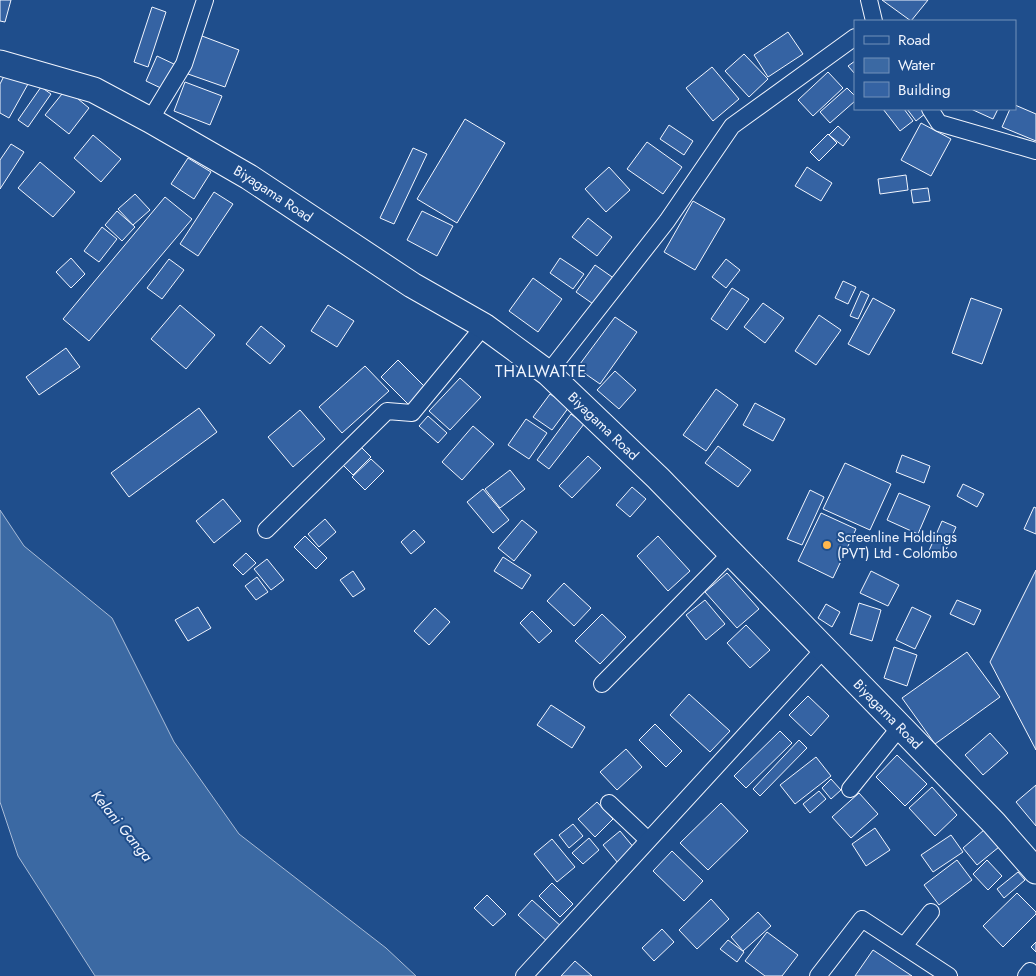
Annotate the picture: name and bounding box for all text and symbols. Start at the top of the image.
legend [854,20,1016,110]
text: Road [898,29,930,51]
text: Water [898,54,936,76]
text: Building [898,79,950,101]
street label: Biyagama Road [230,160,317,227]
district label: THALWATTE [495,360,587,383]
street label: Biyagama Road [564,387,643,465]
place label: Screenline Holdings (PVT) Ltd - Colombo [837,527,958,563]
marker: Screenline Holdings (PVT) Ltd - Colombo [821,539,833,551]
street label: Biyagama Road [849,674,927,754]
water label: Kelani Ganga [86,785,158,867]

